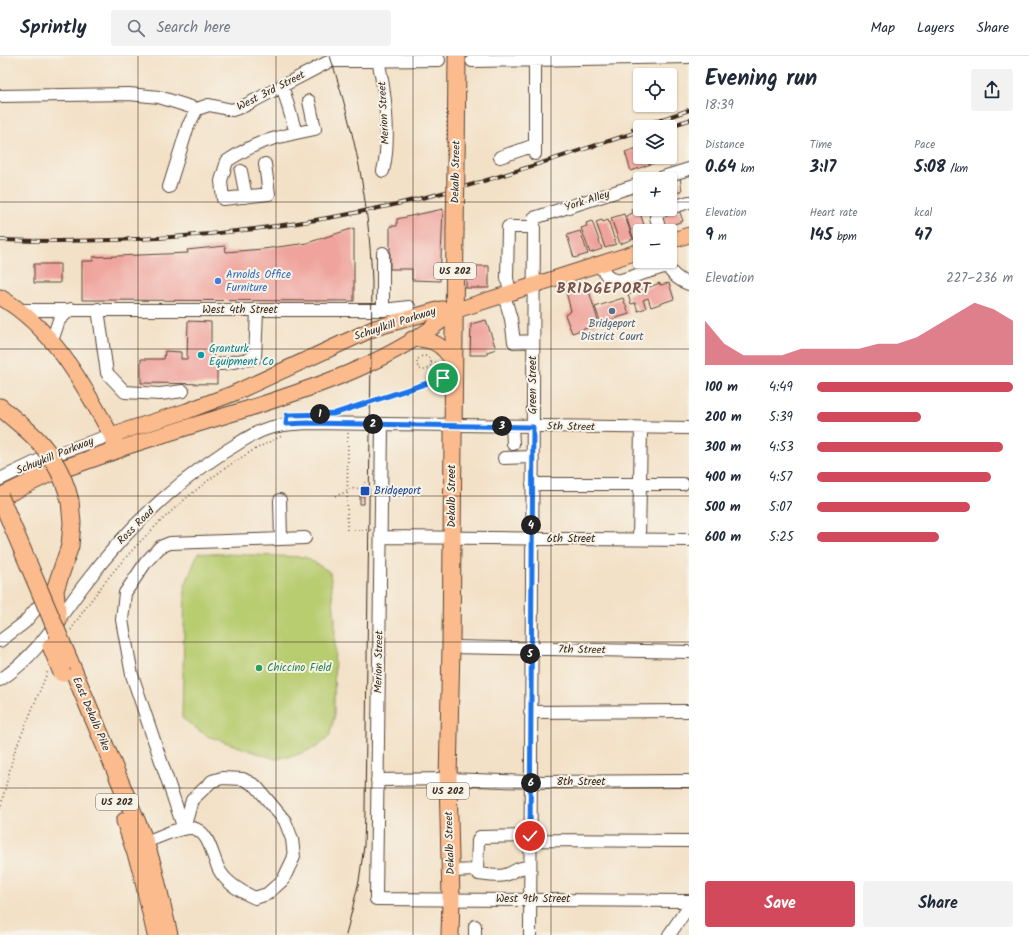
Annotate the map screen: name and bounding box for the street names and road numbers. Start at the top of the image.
street label: West 3rd Street [234,66,309,116]
street label: Merion Street [373,80,395,145]
street label: Dekalb Street [446,140,466,204]
street label: York Alley [562,185,613,217]
road number: US 202 [434,263,476,279]
street label: West 4th Street [202,301,278,319]
street label: Schuylkill Parkway [352,302,439,346]
street label: Green Street [524,355,542,414]
street label: 5th Street [547,418,596,436]
street label: Schuykill Parkway [13,432,97,480]
street label: Dekalb Street [443,464,461,528]
street label: Ross Road [113,503,159,549]
street label: 6th Street [547,530,596,548]
street label: Merion Street [369,630,389,694]
street label: 7th Street [558,641,607,659]
street label: East Dekalb Pike [67,674,115,754]
street label: 8th Street [556,773,606,791]
road number: US 202 [427,783,469,799]
road number: US 202 [96,794,138,810]
street label: Dekalb Street [440,810,460,875]
street label: West 9th Street [496,890,571,908]

